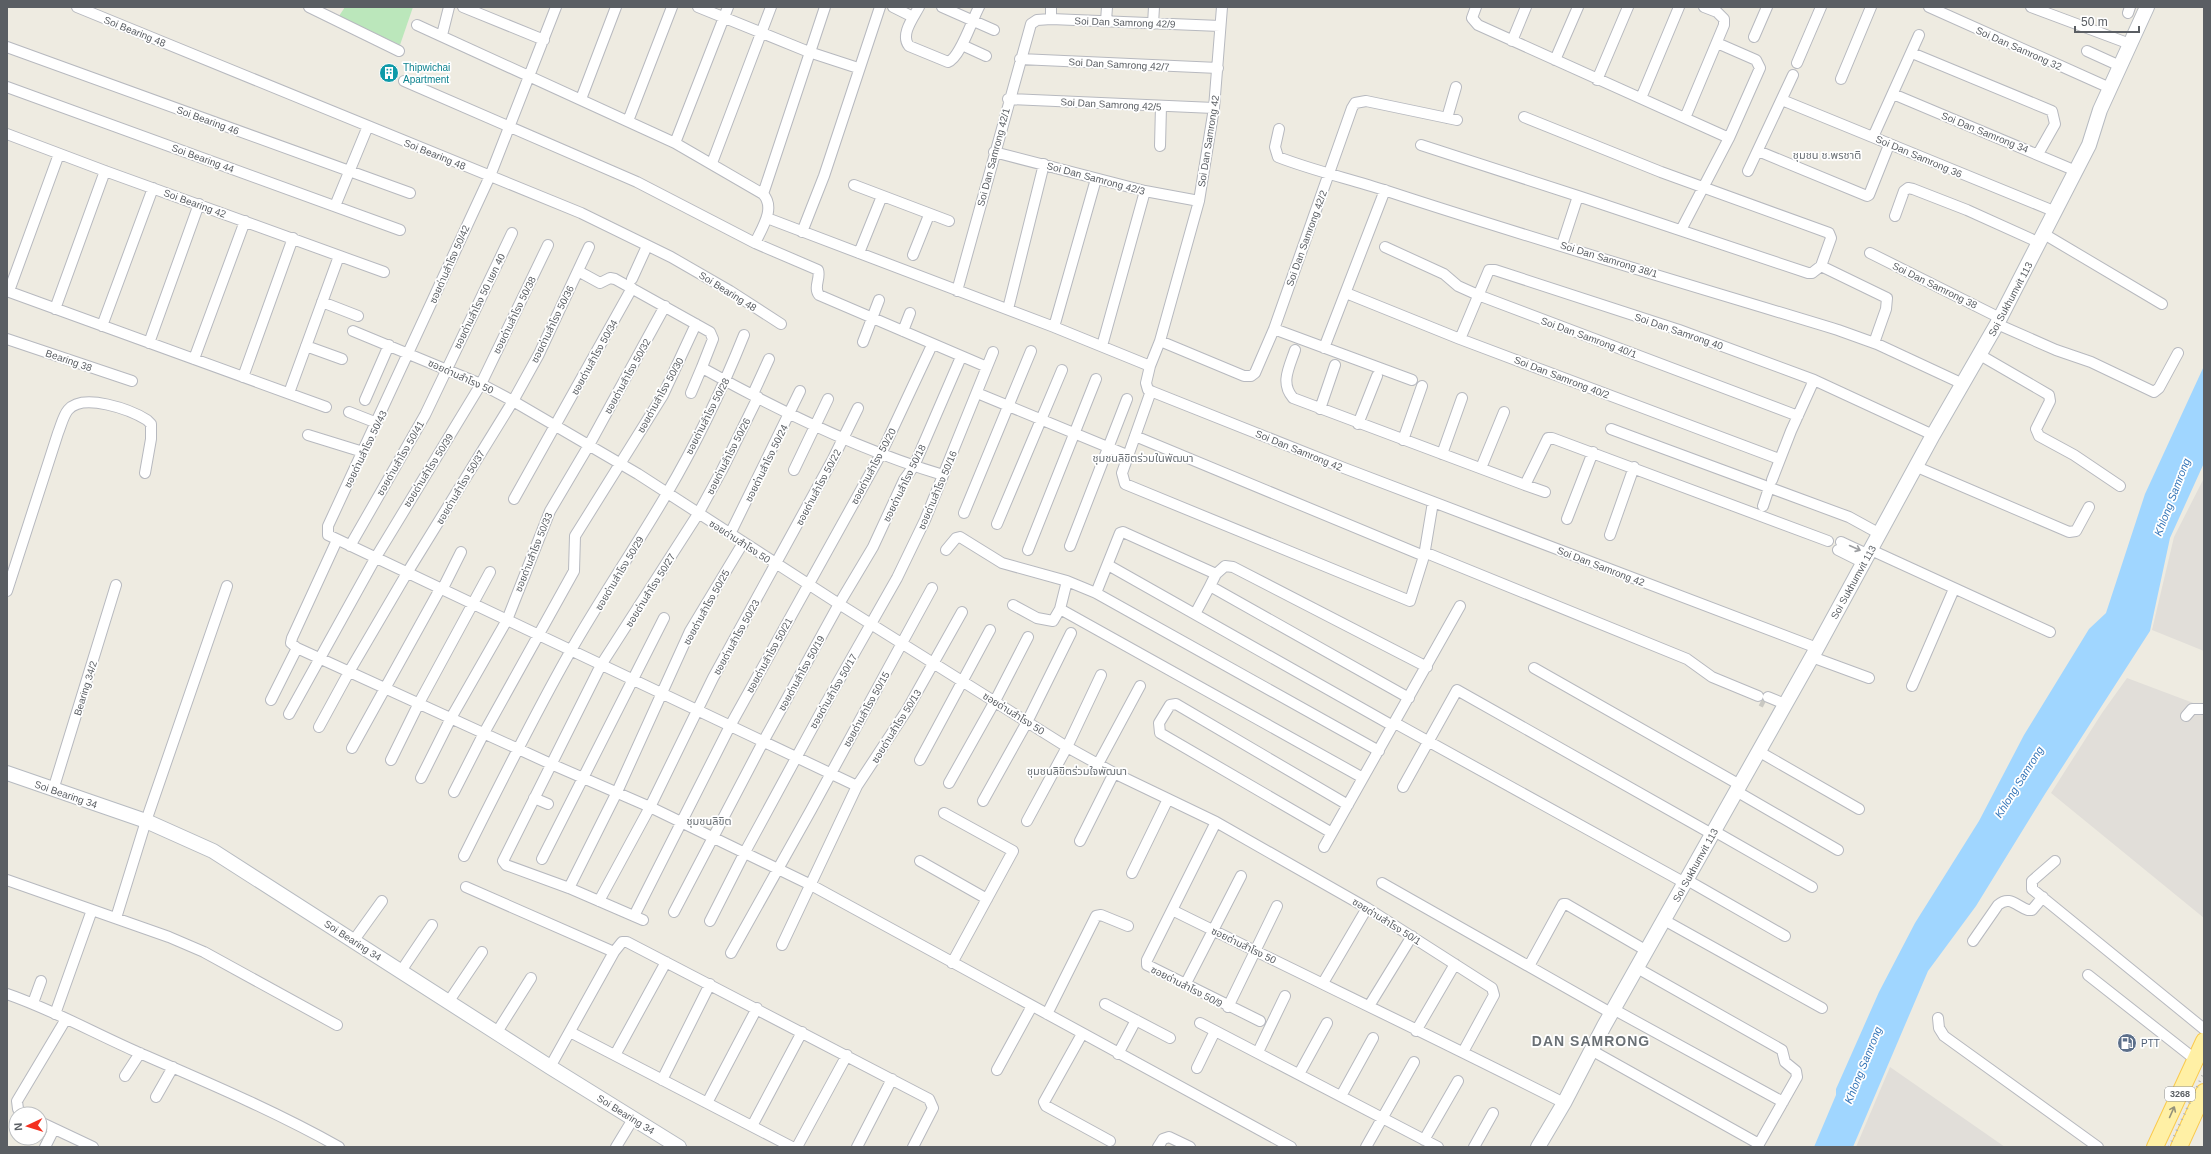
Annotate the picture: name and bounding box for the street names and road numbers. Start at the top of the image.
street label: Soi Bearing 48 [102,14,168,49]
street label: Soi Dan Samrong 42/9 [1074,15,1176,30]
street label: Soi Dan Samrong 32 [1974,25,2064,73]
street label: Soi Dan Samrong 42/7 [1068,56,1170,73]
street label: Soi Dan Samrong 42 [1196,94,1221,188]
street label: Soi Dan Samrong 42/5 [1060,96,1162,113]
street label: Soi Bearing 46 [175,104,241,137]
street label: Soi Dan Samrong 42/1 [975,106,1012,207]
street label: Soi Dan Samrong 34 [1940,110,2030,155]
street label: Soi Dan Samrong 36 [1874,133,1964,180]
street label: Soi Bearing 48 [402,137,468,172]
street label: Soi Bearing 44 [170,142,236,175]
street label: Soi Dan Samrong 42/3 [1046,160,1147,197]
street label: Soi Bearing 42 [162,187,228,220]
street label: Soi Dan Samrong 42/2 [1284,188,1329,288]
street label: ซอยด่านสำโรง 50/42 [426,223,472,305]
street label: Soi Dan Samrong 38/1 [1559,239,1659,280]
street label: ซอยด่านสำโรง 50 แยก 40 [451,251,507,351]
street label: Soi Dan Samrong 38 [1891,260,1979,311]
street label: Soi Sukhumvit 113 [1986,260,2035,338]
street label: Soi Bearing 48 [697,269,759,314]
street label: ซอยด่านสำโรง 50/38 [490,274,538,356]
street label: ซอยด่านสำโรง 50/36 [528,283,576,365]
street label: Soi Dan Samrong 40 [1633,311,1725,352]
street label: Soi Dan Samrong 40/1 [1539,315,1639,360]
street label: ซอยด่านสำโรง 50/34 [568,317,620,397]
street label: ซอยด่านสำโรง 50/32 [601,336,653,416]
street label: Bearing 38 [44,347,94,374]
street label: Soi Dan Samrong 40/2 [1513,354,1611,401]
street label: ซอยด่านสำโรง 50/30 [634,355,686,435]
street label: ซอยด่านสำโรง 50 [426,356,496,396]
street label: ซอยด่านสำโรง 50/28 [682,375,732,456]
street label: ซอยด่านสำโรง 50/43 [341,408,389,490]
street label: ซอยด่านสำโรง 50/26 [703,415,753,496]
street label: ซอยด่านสำโรง 50/41 [374,418,427,498]
street label: ซอยด่านสำโรง 50/24 [742,422,790,504]
street label: ซอยด่านสำโรง 50/20 [848,426,898,506]
street label: Soi Dan Samrong 42 [1254,428,1344,473]
street label: ซอยด่านสำโรง 50/39 [401,431,456,509]
street label: ซอยด่านสำโรง 50/18 [880,442,928,524]
street label: ซอยด่านสำโรง 50/37 [433,447,487,526]
street label: ซอยด่านสำโรง 50/22 [793,447,843,527]
street label: ซอยด่านสำโรง 50/16 [915,448,959,531]
street label: ซอยด่านสำโรง 50/33 [512,510,555,593]
street label: ซอยด่านสำโรง 50 [707,517,773,565]
street label: ซอยด่านสำโรง 50/29 [592,533,646,612]
street label: Soi Sukhumvit 113 [1829,543,1878,621]
street label: Soi Dan Samrong 42 [1556,545,1647,588]
street label: ซอยด่านสำโรง 50/27 [623,551,678,629]
street label: ซอยด่านสำโรง 50/25 [680,567,732,647]
street label: ซอยด่านสำโรง 50/23 [710,597,762,677]
street label: ซอยด่านสำโรง 50/21 [743,615,795,695]
street label: ซอยด่านสำโรง 50/19 [775,633,827,713]
street label: ซอยด่านสำโรง 50/17 [807,651,860,731]
street label: Bearing 34/2 [72,659,99,717]
street label: ซอยด่านสำโรง 50/15 [840,669,892,749]
street label: ซอยด่านสำโรง 50/13 [869,687,924,765]
street label: ซอยด่านสำโรง 50 [981,689,1047,737]
street label: Soi Bearing 34 [33,779,99,810]
street label: Soi Sukhumvit 113 [1671,826,1720,904]
street label: ซอยด่านสำโรง 50/1 [1350,895,1424,947]
street label: Soi Bearing 34 [322,918,384,963]
street label: ซอยด่านสำโรง 50 [1210,924,1279,966]
street label: ซอยด่านสำโรง 50/9 [1149,963,1225,1009]
road number: 3268 [2165,1087,2195,1101]
street label: Soi Bearing 34 [595,1092,657,1137]

